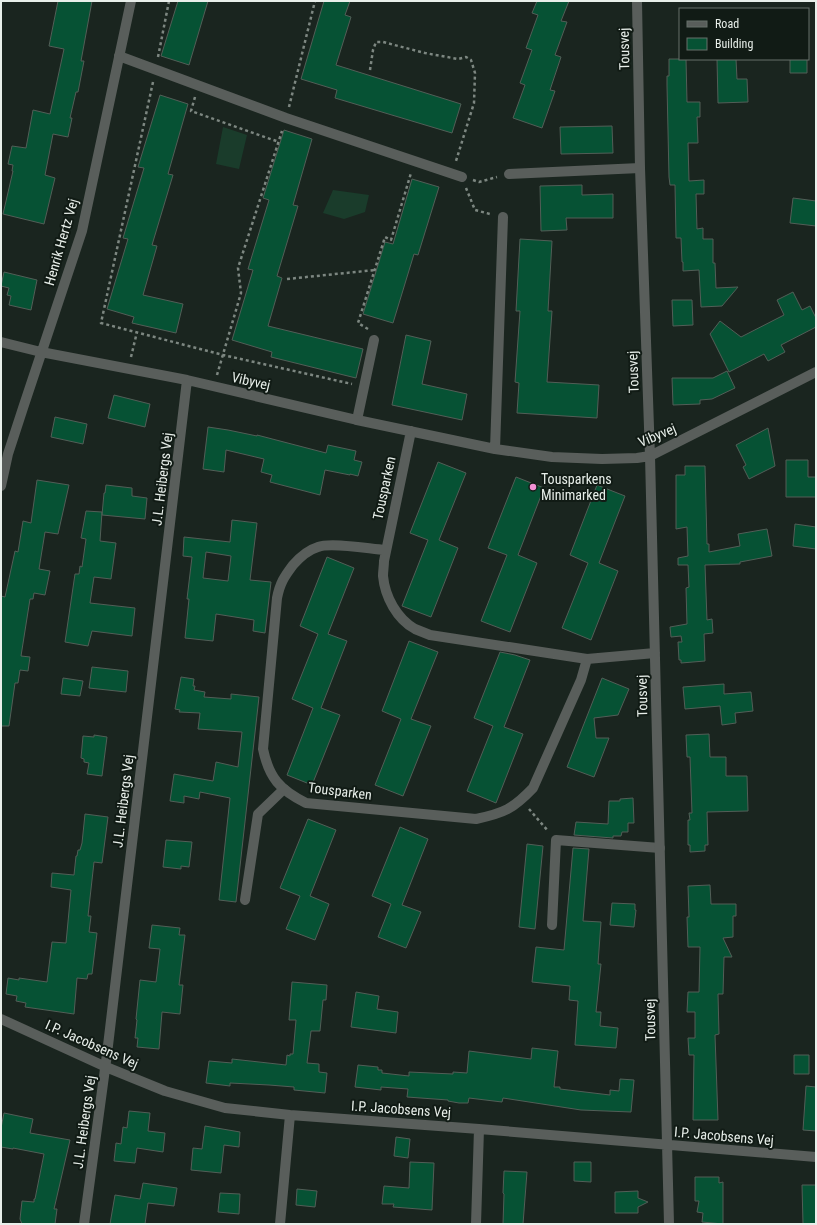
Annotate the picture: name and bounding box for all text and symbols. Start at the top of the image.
legend [679,8,809,60]
text: Road [715,17,739,31]
street label: Tousvej [616,28,632,70]
text: Building [715,37,753,51]
street label: Henrik Hertz Vej [41,197,81,287]
street label: Tousvej [624,351,642,393]
street label: Vibyvej [230,369,272,393]
street label: Vibyvej [636,420,678,450]
street label: J.L. Heibergs Vej [148,431,176,527]
street label: Tousparken [370,455,398,521]
place label: Tousparkens Minimarked [541,471,612,503]
marker: Tousparkens Minimarked [528,482,538,492]
street label: Tousvej [634,675,650,717]
street label: J.L. Heibergs Vej [109,753,137,849]
street label: Tousparken [307,779,373,803]
street label: Tousvej [642,999,658,1041]
street label: I.P. Jacobsens Vej [43,1016,141,1072]
street label: J.L. Heibergs Vej [70,1074,98,1170]
street label: I.P. Jacobsens Vej [351,1098,451,1120]
street label: I.P. Jacobsens Vej [673,1124,775,1148]

